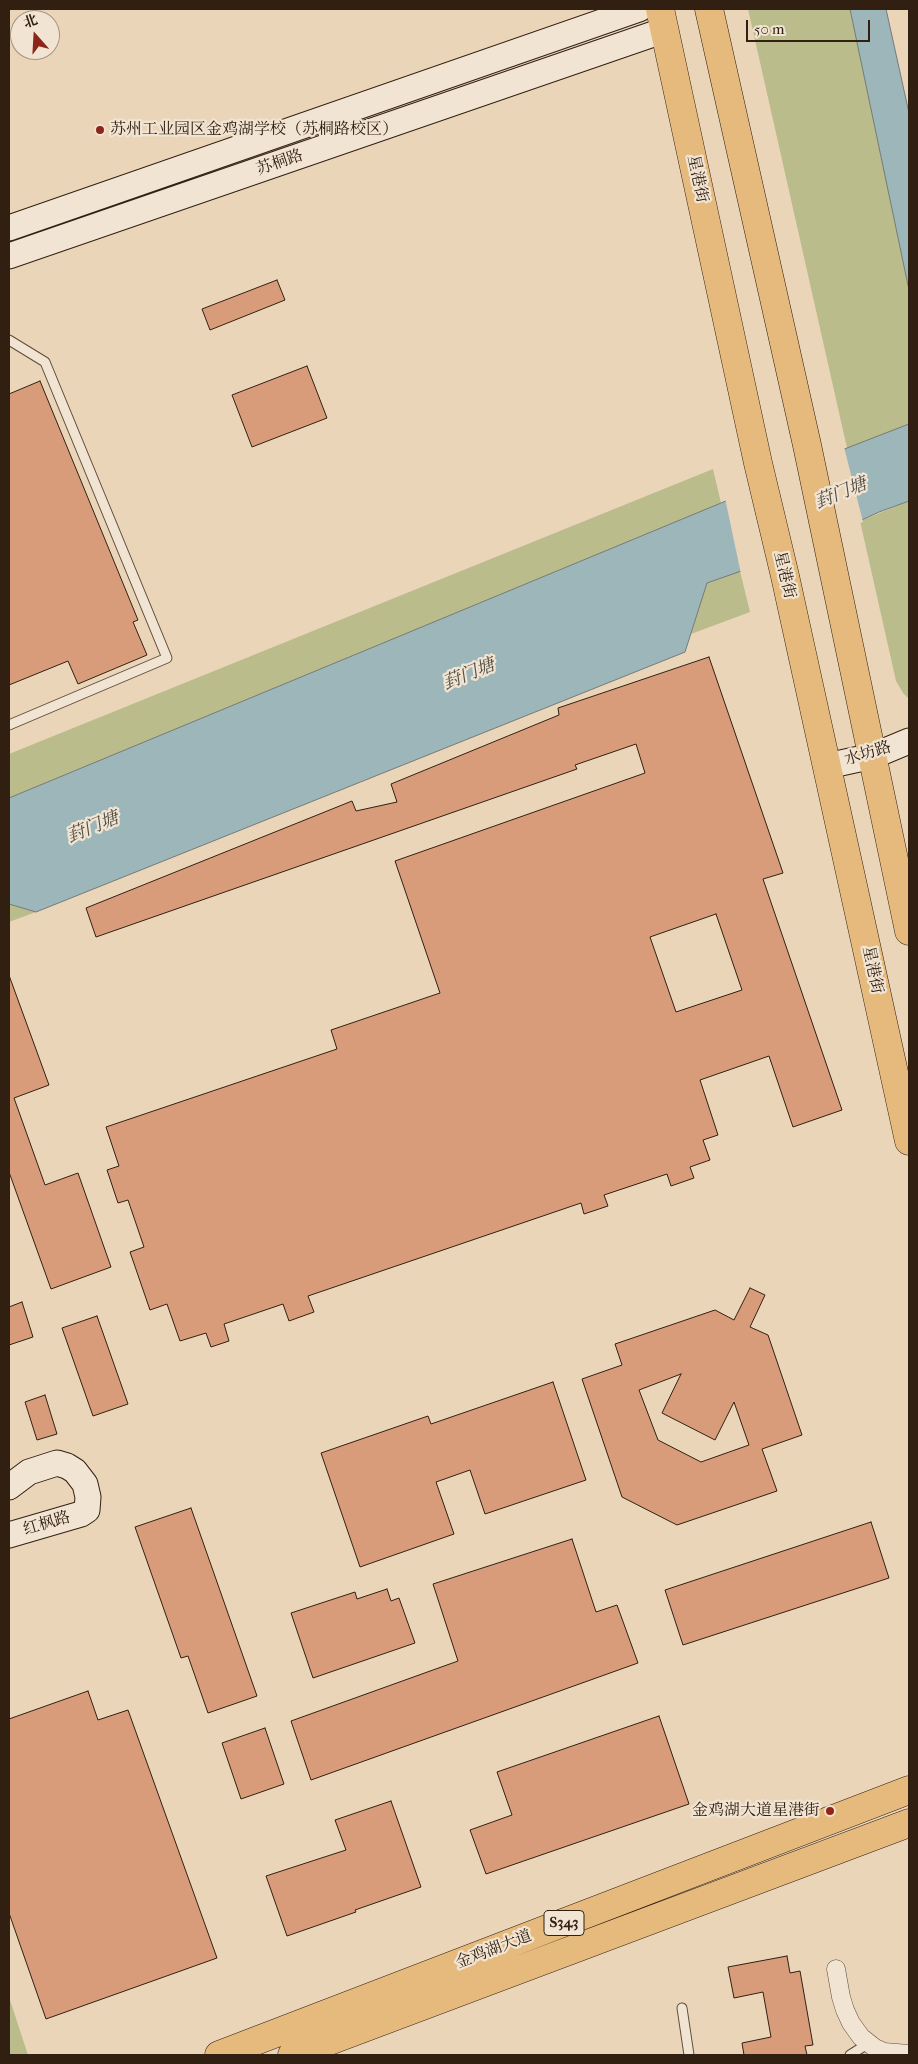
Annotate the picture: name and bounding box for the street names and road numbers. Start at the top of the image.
street label: 苏桐路 [254,146,306,180]
street label: 星港街 [683,154,711,204]
street label: 星港街 [769,549,799,601]
street label: 水坊路 [842,738,894,770]
street label: 星港街 [858,945,886,995]
street label: 红枫路 [21,1508,73,1540]
road number: S343 [544,1910,584,1936]
street label: 金鸡湖大道 [453,1927,535,1973]

